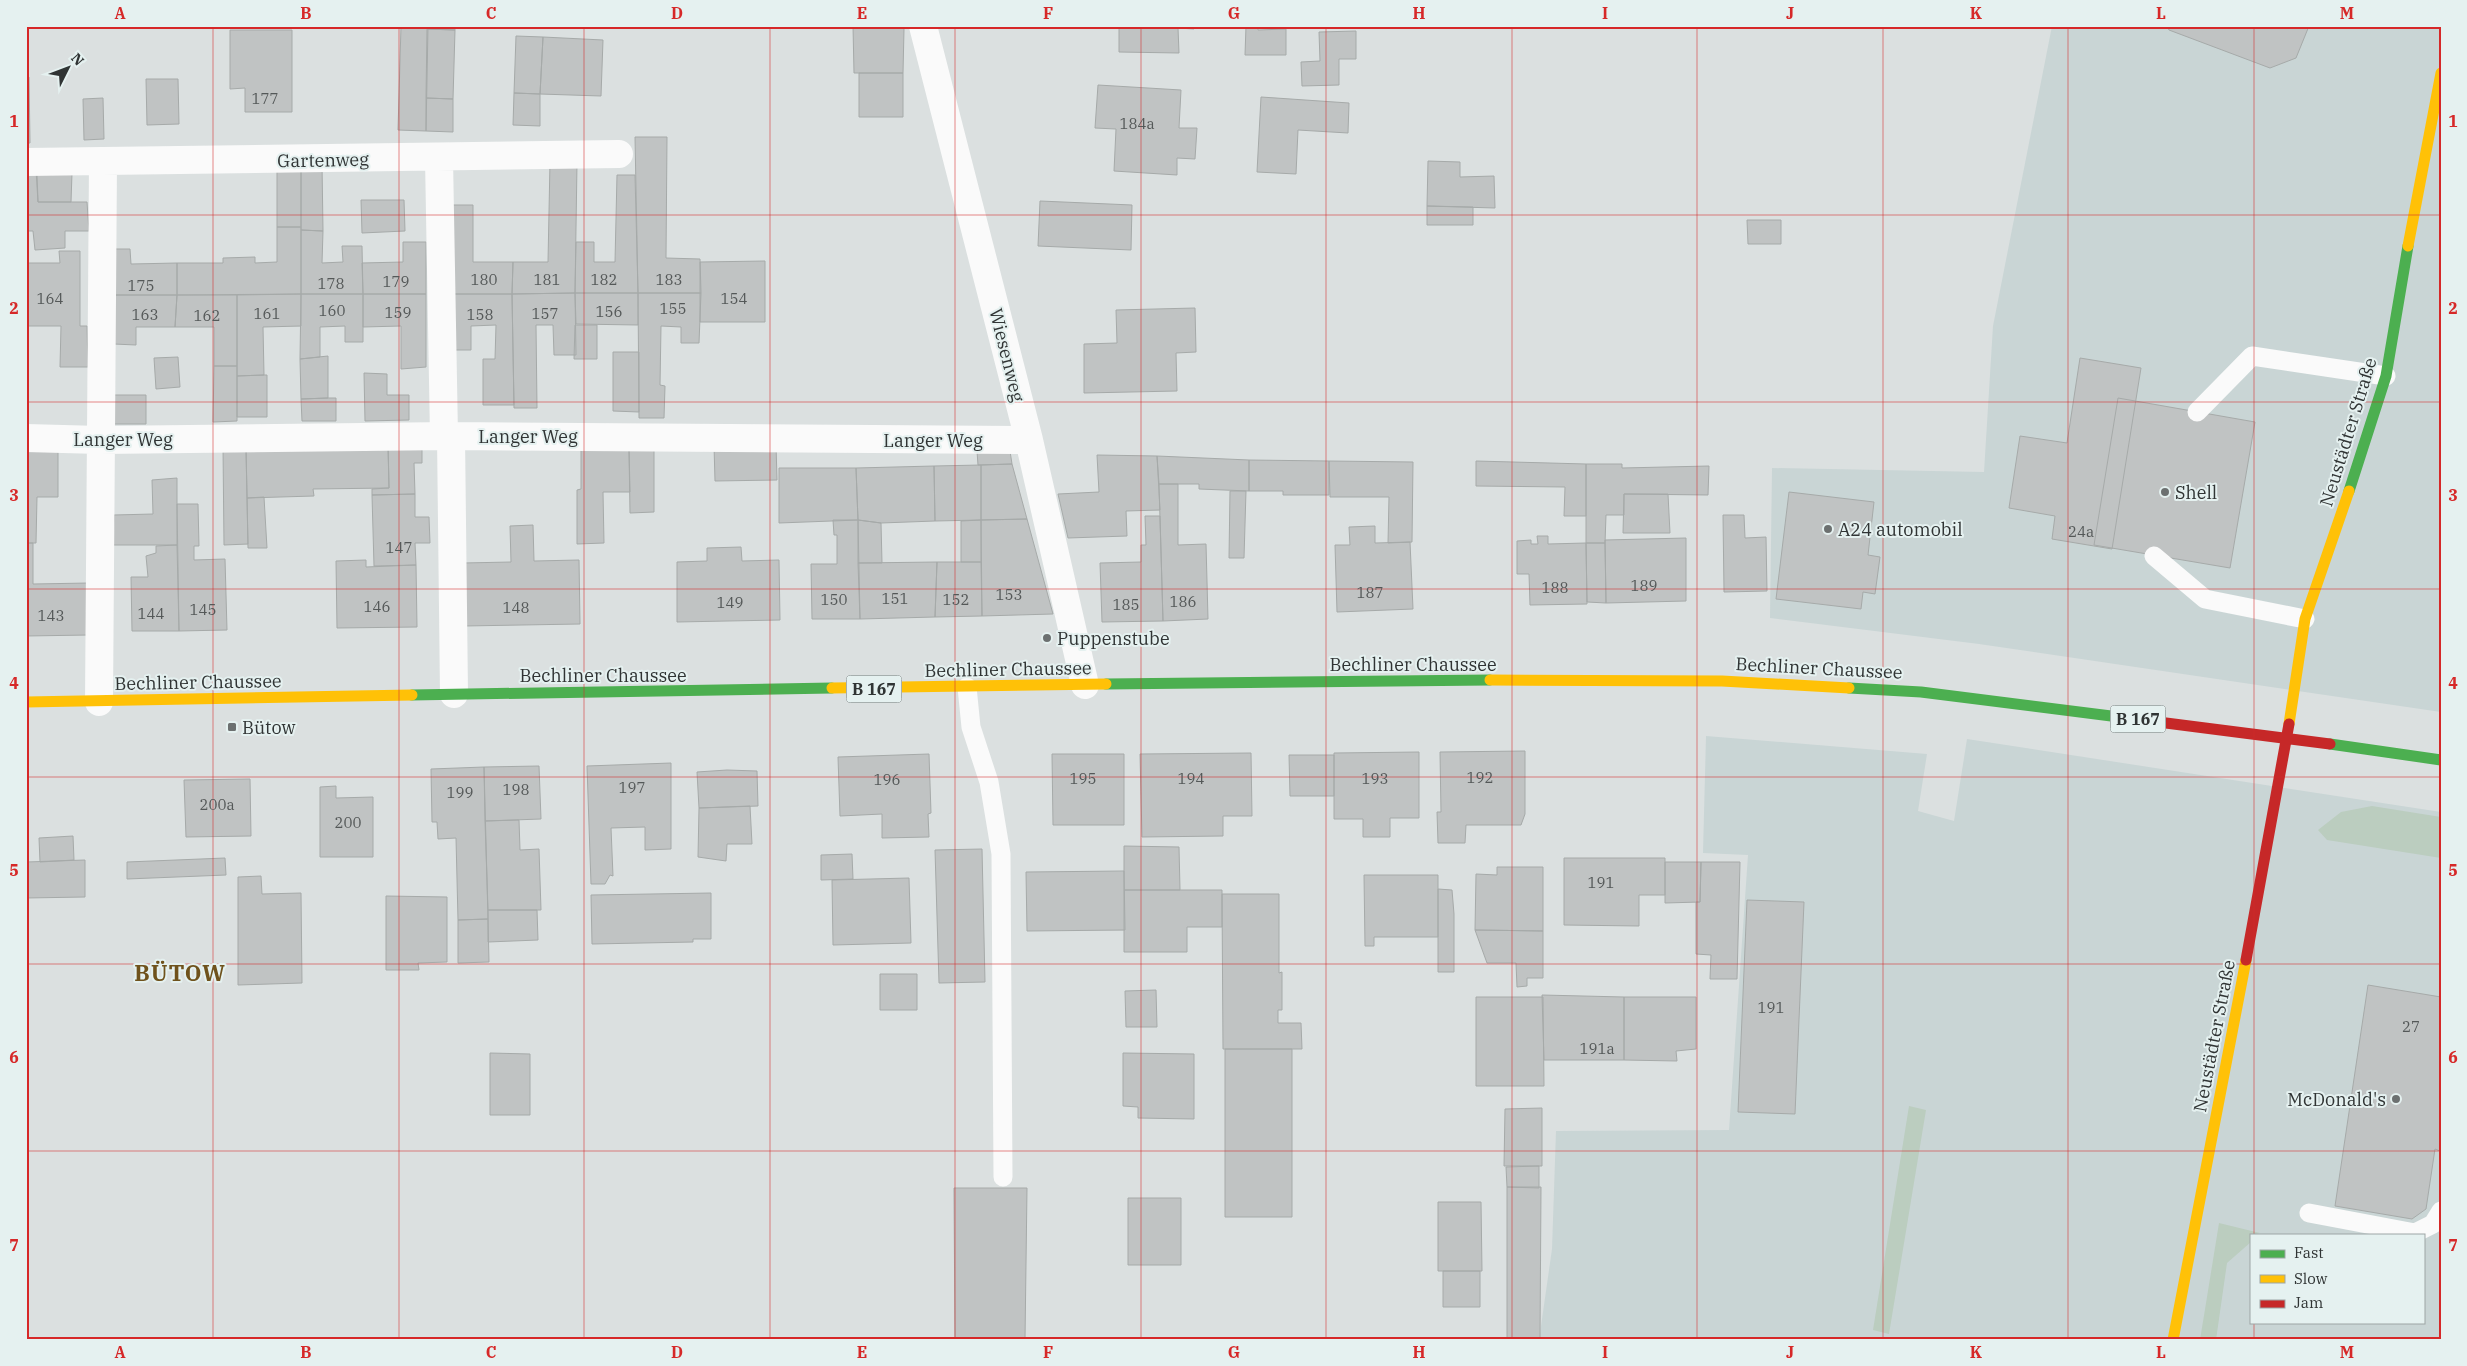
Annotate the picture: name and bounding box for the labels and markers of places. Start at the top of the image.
place label: Shell [2175,481,2217,504]
marker: Shell [2159,486,2171,498]
place label: A24 automobil [1838,518,1963,541]
marker: A24 automobil [1822,523,1834,535]
place label: Puppenstube [1057,627,1170,650]
marker: Puppenstube [1041,632,1053,644]
place label: Bütow [242,716,295,739]
marker: Bütow [226,721,238,733]
place label: McDonald's [2287,1088,2386,1111]
marker: McDonald's [2390,1093,2402,1105]

